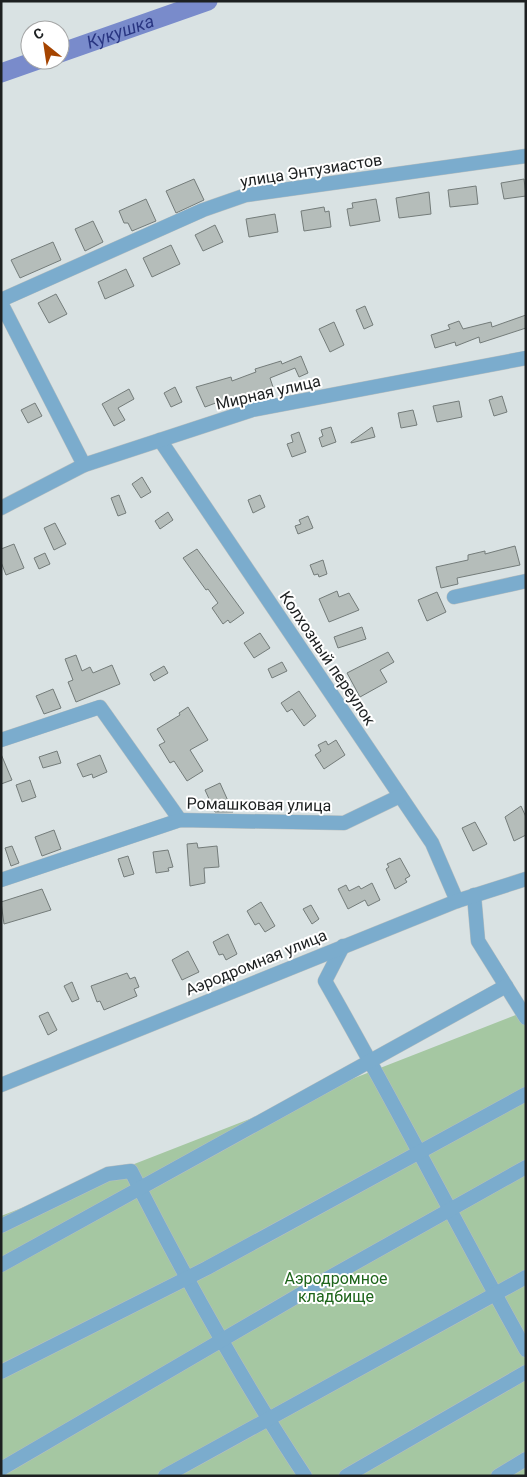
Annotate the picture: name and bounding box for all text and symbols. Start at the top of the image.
water label: Кукушка [84,10,157,53]
north arrow [20,20,70,70]
text: С [31,25,46,43]
street label: улица Энтузиастов [239,150,383,191]
street label: Мирная улица [214,371,322,414]
street label: Колхозный переулок [276,588,380,729]
street label: Ромашковая улица [186,794,332,815]
street label: Аэродромная улица [183,925,330,1000]
park label: Аэродромное кладбище [284,1269,388,1306]

